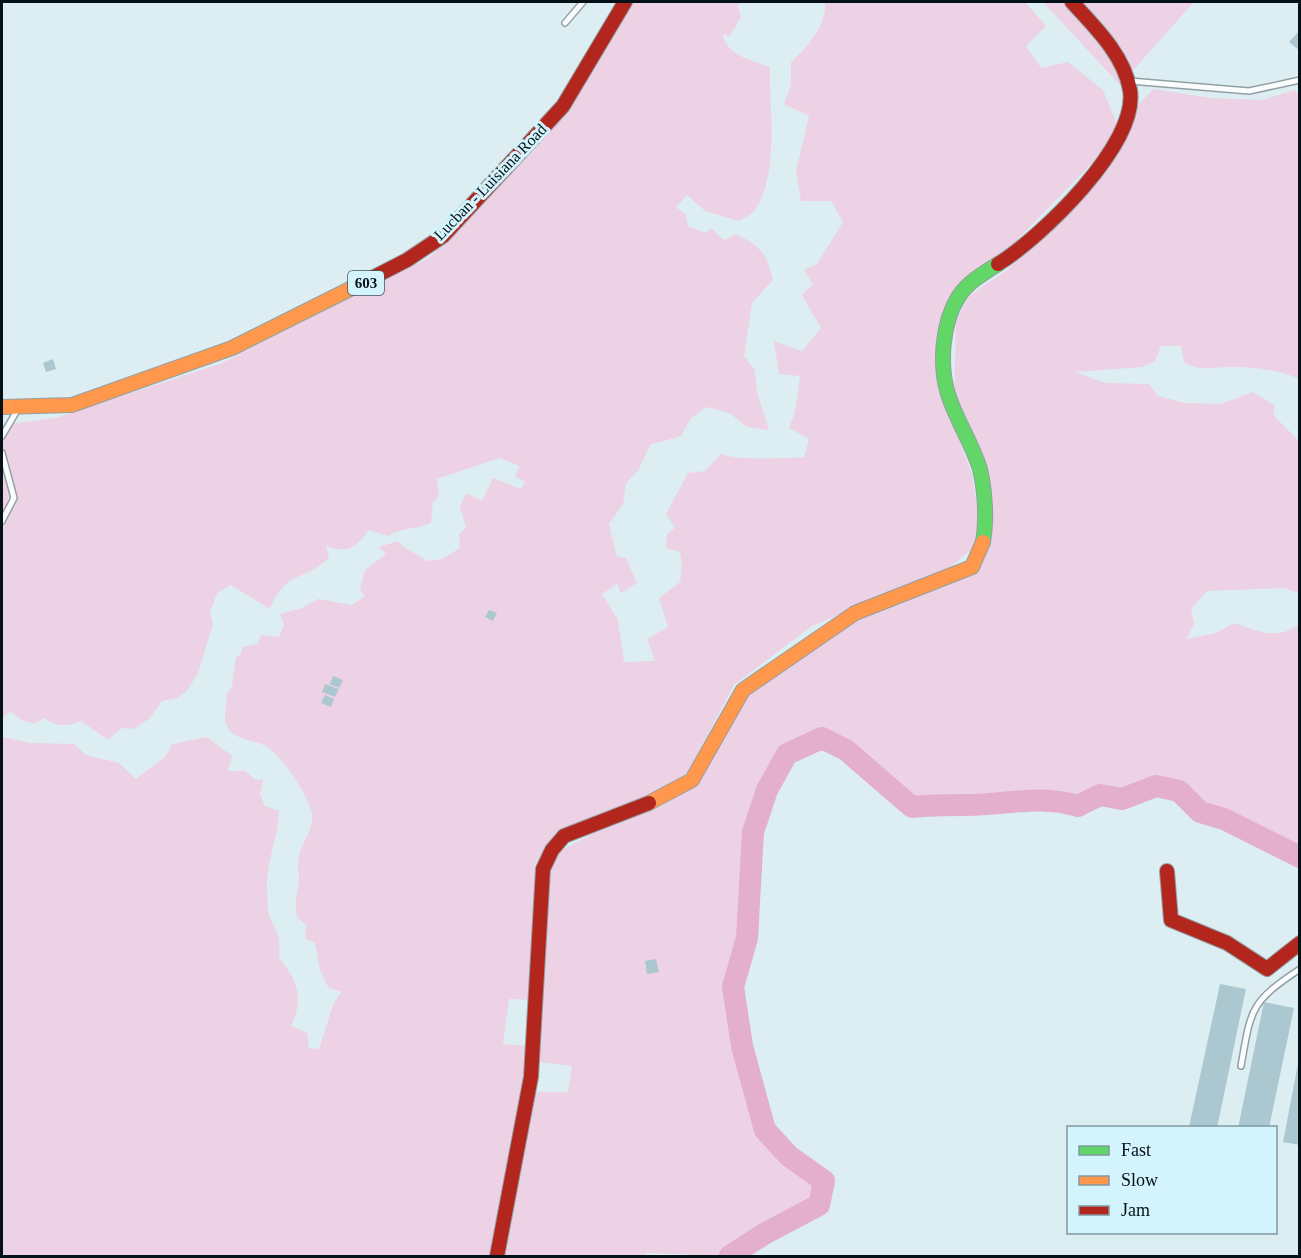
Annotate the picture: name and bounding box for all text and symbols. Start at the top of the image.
street label: Lucban - Luisiana Road [430,121,550,243]
road number: 603 [348,271,384,295]
legend [1067,1126,1277,1234]
text: Fast [1121,1140,1151,1160]
text: Slow [1121,1170,1158,1190]
text: Jam [1121,1200,1150,1220]

